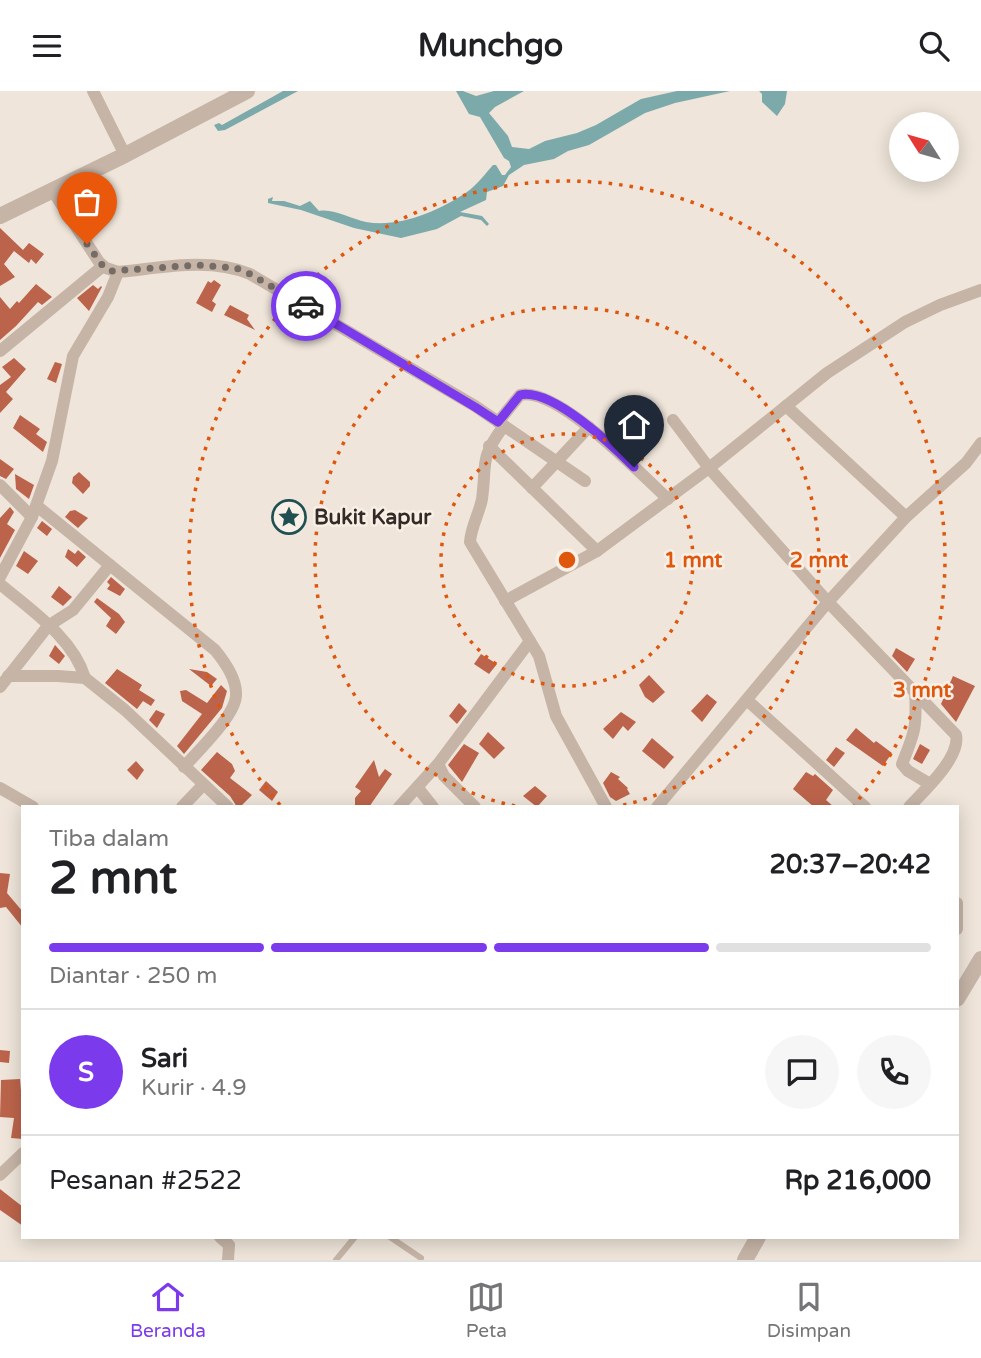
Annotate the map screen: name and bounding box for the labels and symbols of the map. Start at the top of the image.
north arrow [889,112,959,182]
pin [57,172,117,244]
courier [271,271,341,341]
pin [604,395,664,467]
place icon: Bukit Kapur [270,498,308,536]
place label: Bukit Kapur [314,505,432,530]
centre of rings [555,548,579,572]
text: 1 mnt [664,548,722,573]
text: 2 mnt [790,548,848,573]
text: 3 mnt [893,678,951,703]

